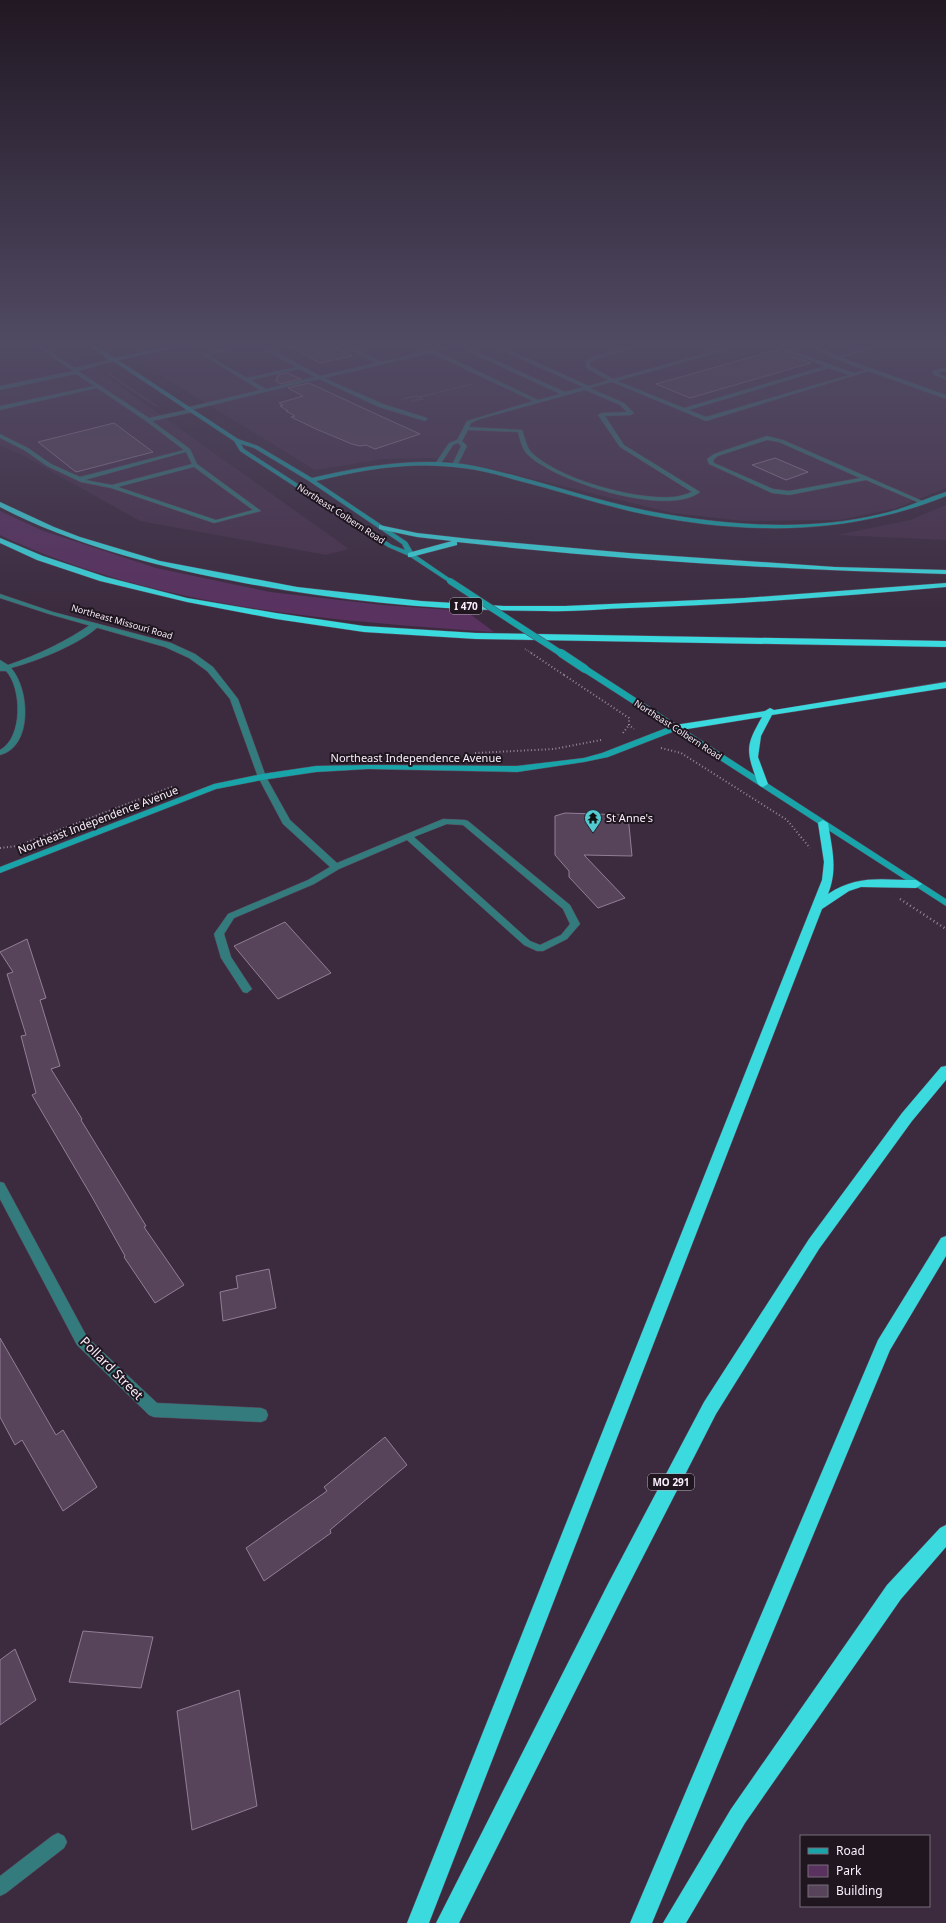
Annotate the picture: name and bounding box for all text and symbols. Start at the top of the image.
street label: Northeast Colbern Road [295,480,388,547]
road number: I 470 [450,598,482,614]
street label: Northeast Missouri Road [70,601,174,642]
street label: Northeast Colbern Road [632,696,725,763]
street label: Northeast Independence Avenue [331,750,501,765]
street label: Northeast Independence Avenue [15,782,180,857]
temple icon: St Anne's [583,808,603,833]
place label: St Anne's [606,810,653,825]
street label: Pollard Street [76,1332,148,1404]
road number: MO 291 [648,1474,694,1490]
legend [800,1835,930,1907]
text: Road [836,1842,865,1859]
text: Park [836,1862,862,1879]
text: Building [836,1882,883,1899]

